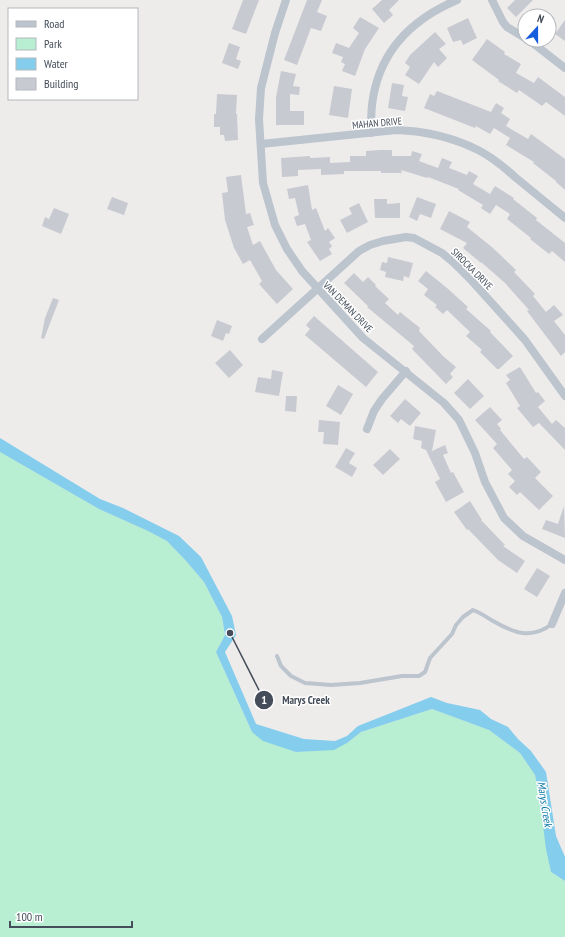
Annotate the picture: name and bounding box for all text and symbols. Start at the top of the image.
legend [8,8,138,100]
north arrow [517,8,557,48]
text: N [535,11,546,26]
text: Road [44,16,64,31]
text: Park [44,36,62,51]
text: Water [44,56,69,71]
text: Building [44,76,79,91]
street label: MAHAN DRIVE [352,114,402,132]
street label: SIROCKA DRIVE [448,245,496,293]
street label: VAN DEMAN DRIVE [320,278,376,335]
callout: Marys Creek [254,688,338,711]
text: 1 [261,692,267,707]
text: Marys Creek [282,693,330,707]
water label: Marys Creek [535,780,556,829]
scale bar [10,903,132,929]
text: 100 m [16,909,43,924]

